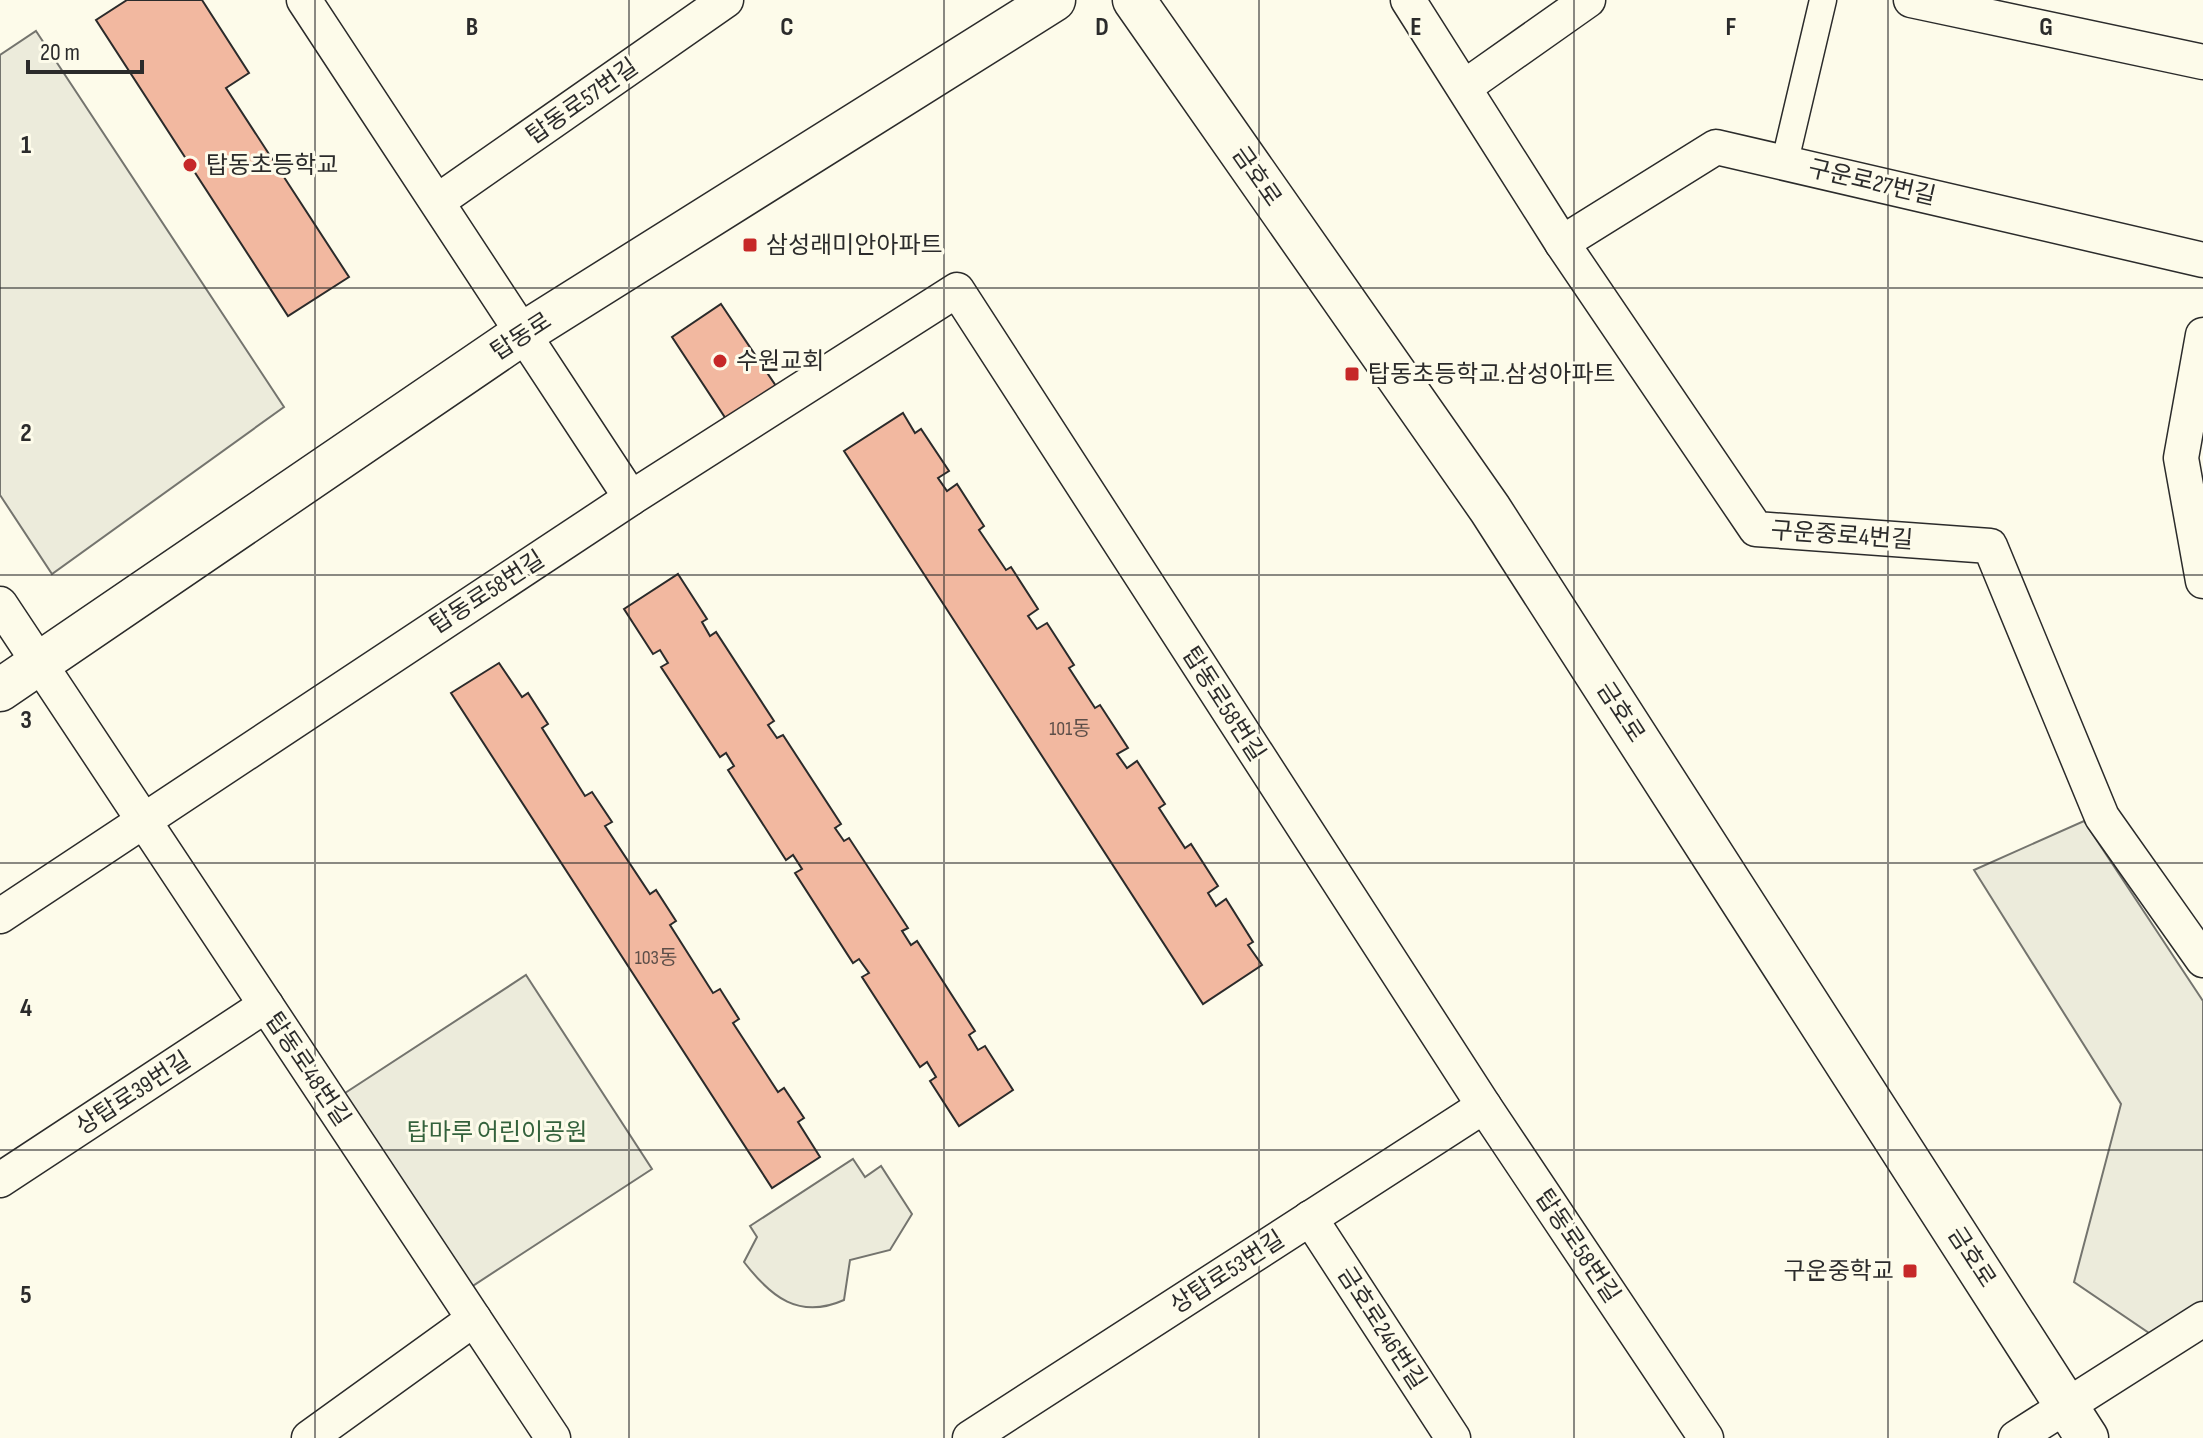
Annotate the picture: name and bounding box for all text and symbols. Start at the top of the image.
text: B [466,12,478,43]
text: C [780,12,794,43]
text: D [1095,12,1109,43]
text: E [1410,12,1422,43]
text: F [1726,12,1737,43]
text: G [2039,12,2053,43]
scale bar [28,24,142,74]
text: 20 m [40,38,80,67]
street label: 탑동로57번길 [521,52,644,150]
text: 1 [21,130,31,161]
street label: 금호로 [1226,141,1287,212]
place label: 탑동초등학교 [206,151,338,180]
street label: 구운로27번길 [1805,154,1938,211]
marker: 탑동초등학교 [181,156,199,174]
place label: 삼성래미안아파트 [766,231,943,260]
marker: 삼성래미안아파트 [741,236,759,254]
street label: 탑동로 [486,306,557,367]
place label: 수원교회 [736,347,824,376]
marker: 수원교회 [711,352,729,370]
place label: 탑동초등학교.삼성아파트 [1368,360,1615,389]
marker: 탑동초등학교.삼성아파트 [1343,365,1361,383]
text: 2 [20,418,32,449]
street label: 구운중로4번길 [1770,516,1914,555]
street label: 탑동로58번길 [425,545,550,640]
street label: 탑동로58번길 [1176,642,1271,767]
street label: 금호로 [1590,677,1651,748]
text: 3 [20,705,32,736]
house number: 101동 [1049,717,1091,741]
house number: 103동 [635,946,677,970]
text: 4 [20,993,32,1024]
street label: 탑동로48번길 [259,1007,356,1132]
street label: 상탑로39번길 [70,1046,196,1141]
park label: 탑마루 어린이공원 [407,1118,587,1147]
street label: 탑동로58번길 [1529,1184,1626,1309]
street label: 금호로 [1941,1222,2002,1293]
street label: 상탑로53번길 [1165,1225,1290,1320]
place label: 구운중학교 [1784,1257,1894,1286]
street label: 금호로246번길 [1331,1261,1432,1395]
marker: 구운중학교 [1901,1262,1919,1280]
text: 5 [20,1280,32,1311]

